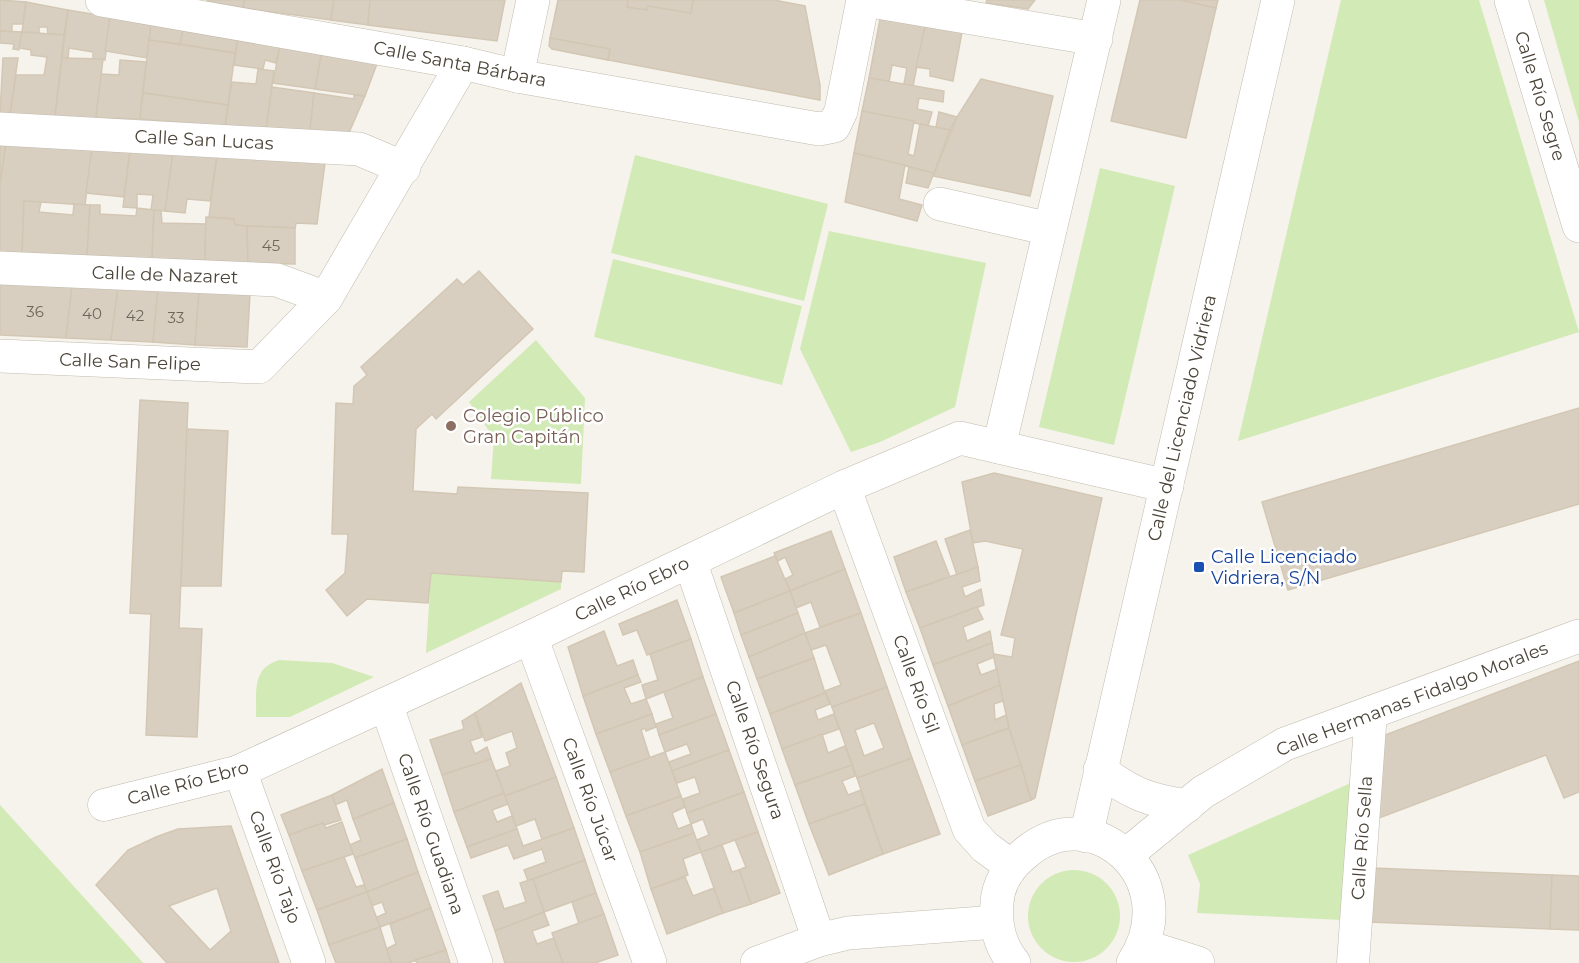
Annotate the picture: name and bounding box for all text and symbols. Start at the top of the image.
street label: Calle Río Segre [1510,28,1570,164]
street label: Calle Santa Bárbara [372,36,548,92]
street label: Calle San Lucas [134,125,274,155]
house number: 45 [262,236,280,255]
street label: Calle de Nazaret [91,261,239,289]
street label: Calle del Licenciado Vidriera [1143,293,1221,543]
house number: 36 [26,302,44,321]
house number: 40 [82,304,102,323]
house number: 42 [126,306,144,325]
house number: 33 [168,308,184,327]
street label: Calle San Felipe [59,349,201,375]
place label: Colegio Público Gran Capitán [463,405,604,448]
marker: Colegio Público Gran Capitán [444,419,458,433]
place label: Calle Licenciado Vidriera, S/N [1211,546,1357,589]
street label: Calle Río Ebro [571,552,693,626]
marker: Calle Licenciado Vidriera, S/N [1192,560,1206,574]
street label: Calle Río Sil [888,632,944,736]
street label: Calle Hermanas Fidalgo Morales [1273,637,1551,761]
street label: Calle Río Segura [721,677,789,823]
street label: Calle Río Júcar [557,734,623,866]
street label: Calle Río Guadiana [393,750,469,918]
street label: Calle Río Ebro [125,756,251,810]
street label: Calle Río Sella [1347,775,1377,901]
street label: Calle Río Tajo [244,807,306,927]

